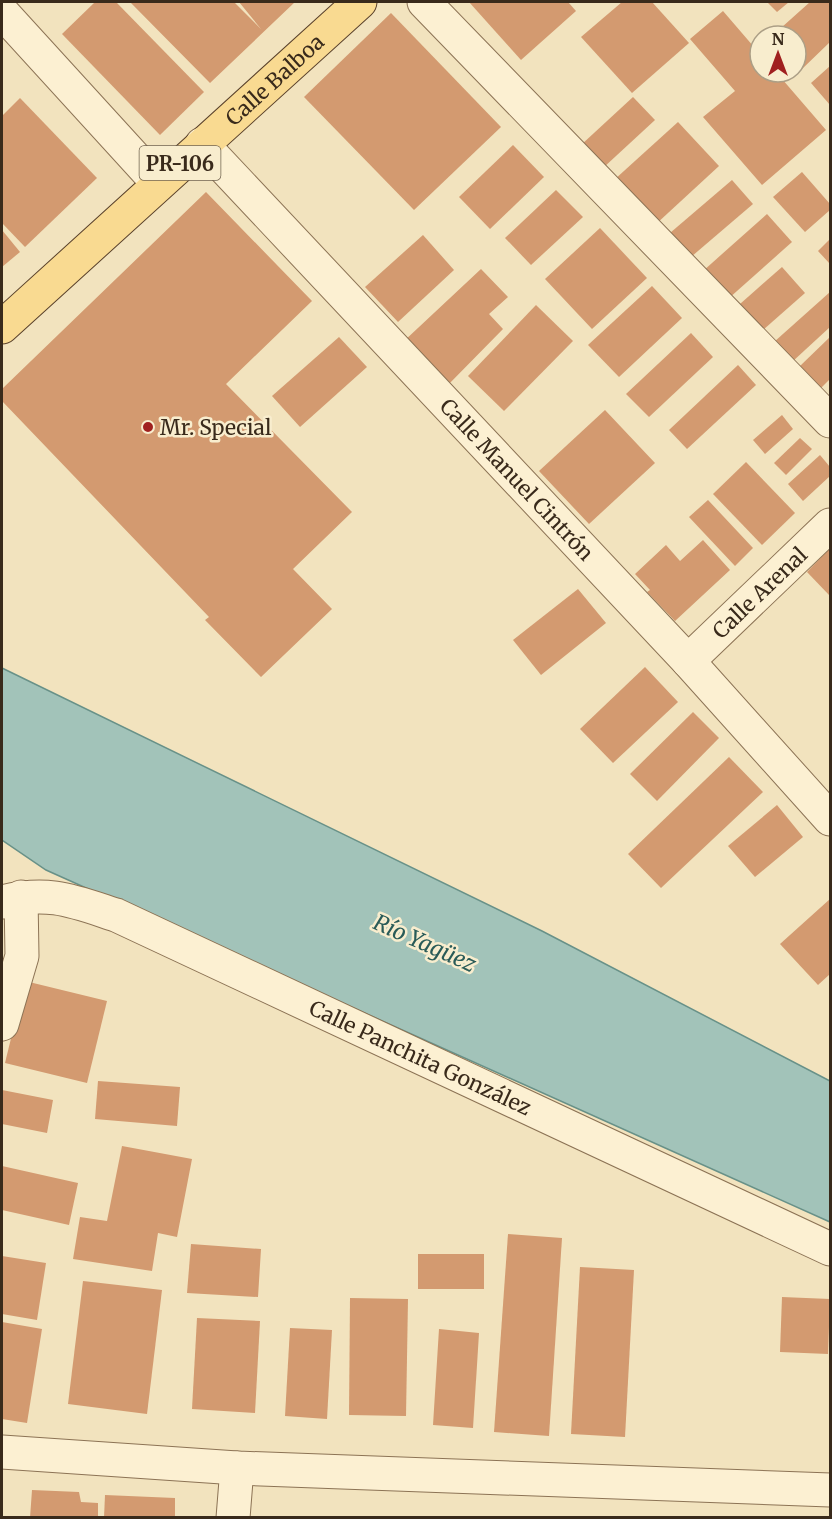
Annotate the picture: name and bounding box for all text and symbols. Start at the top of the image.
north arrow [748,24,808,84]
street label: Calle Balboa [220,28,329,131]
text: N [772,29,785,49]
road number: PR-106 [140,146,220,180]
street label: Calle Manuel Cintrón [434,393,600,566]
place label: Mr. Special [160,414,272,441]
marker: Mr. Special [141,420,155,434]
street label: Calle Arenal [707,541,813,644]
water label: Río Yagüez [369,908,481,978]
street label: Calle Panchita González [305,994,536,1121]

